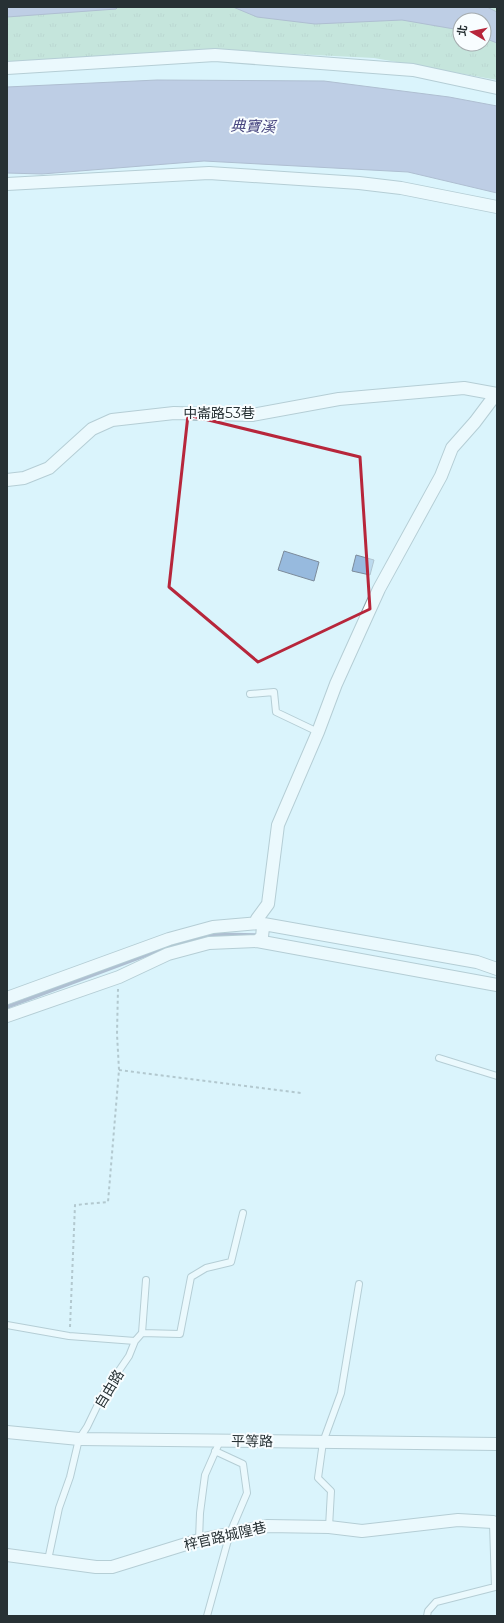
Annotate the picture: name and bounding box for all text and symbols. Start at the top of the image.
north arrow [452,12,492,52]
text: 北 [454,24,470,37]
water label: 典寶溪 [230,116,278,136]
street label: 中崙路53巷 [183,404,255,422]
street label: 自由路 [90,1366,128,1412]
street label: 平等路 [231,1432,273,1450]
street label: 梓官路城隍巷 [182,1518,268,1554]

